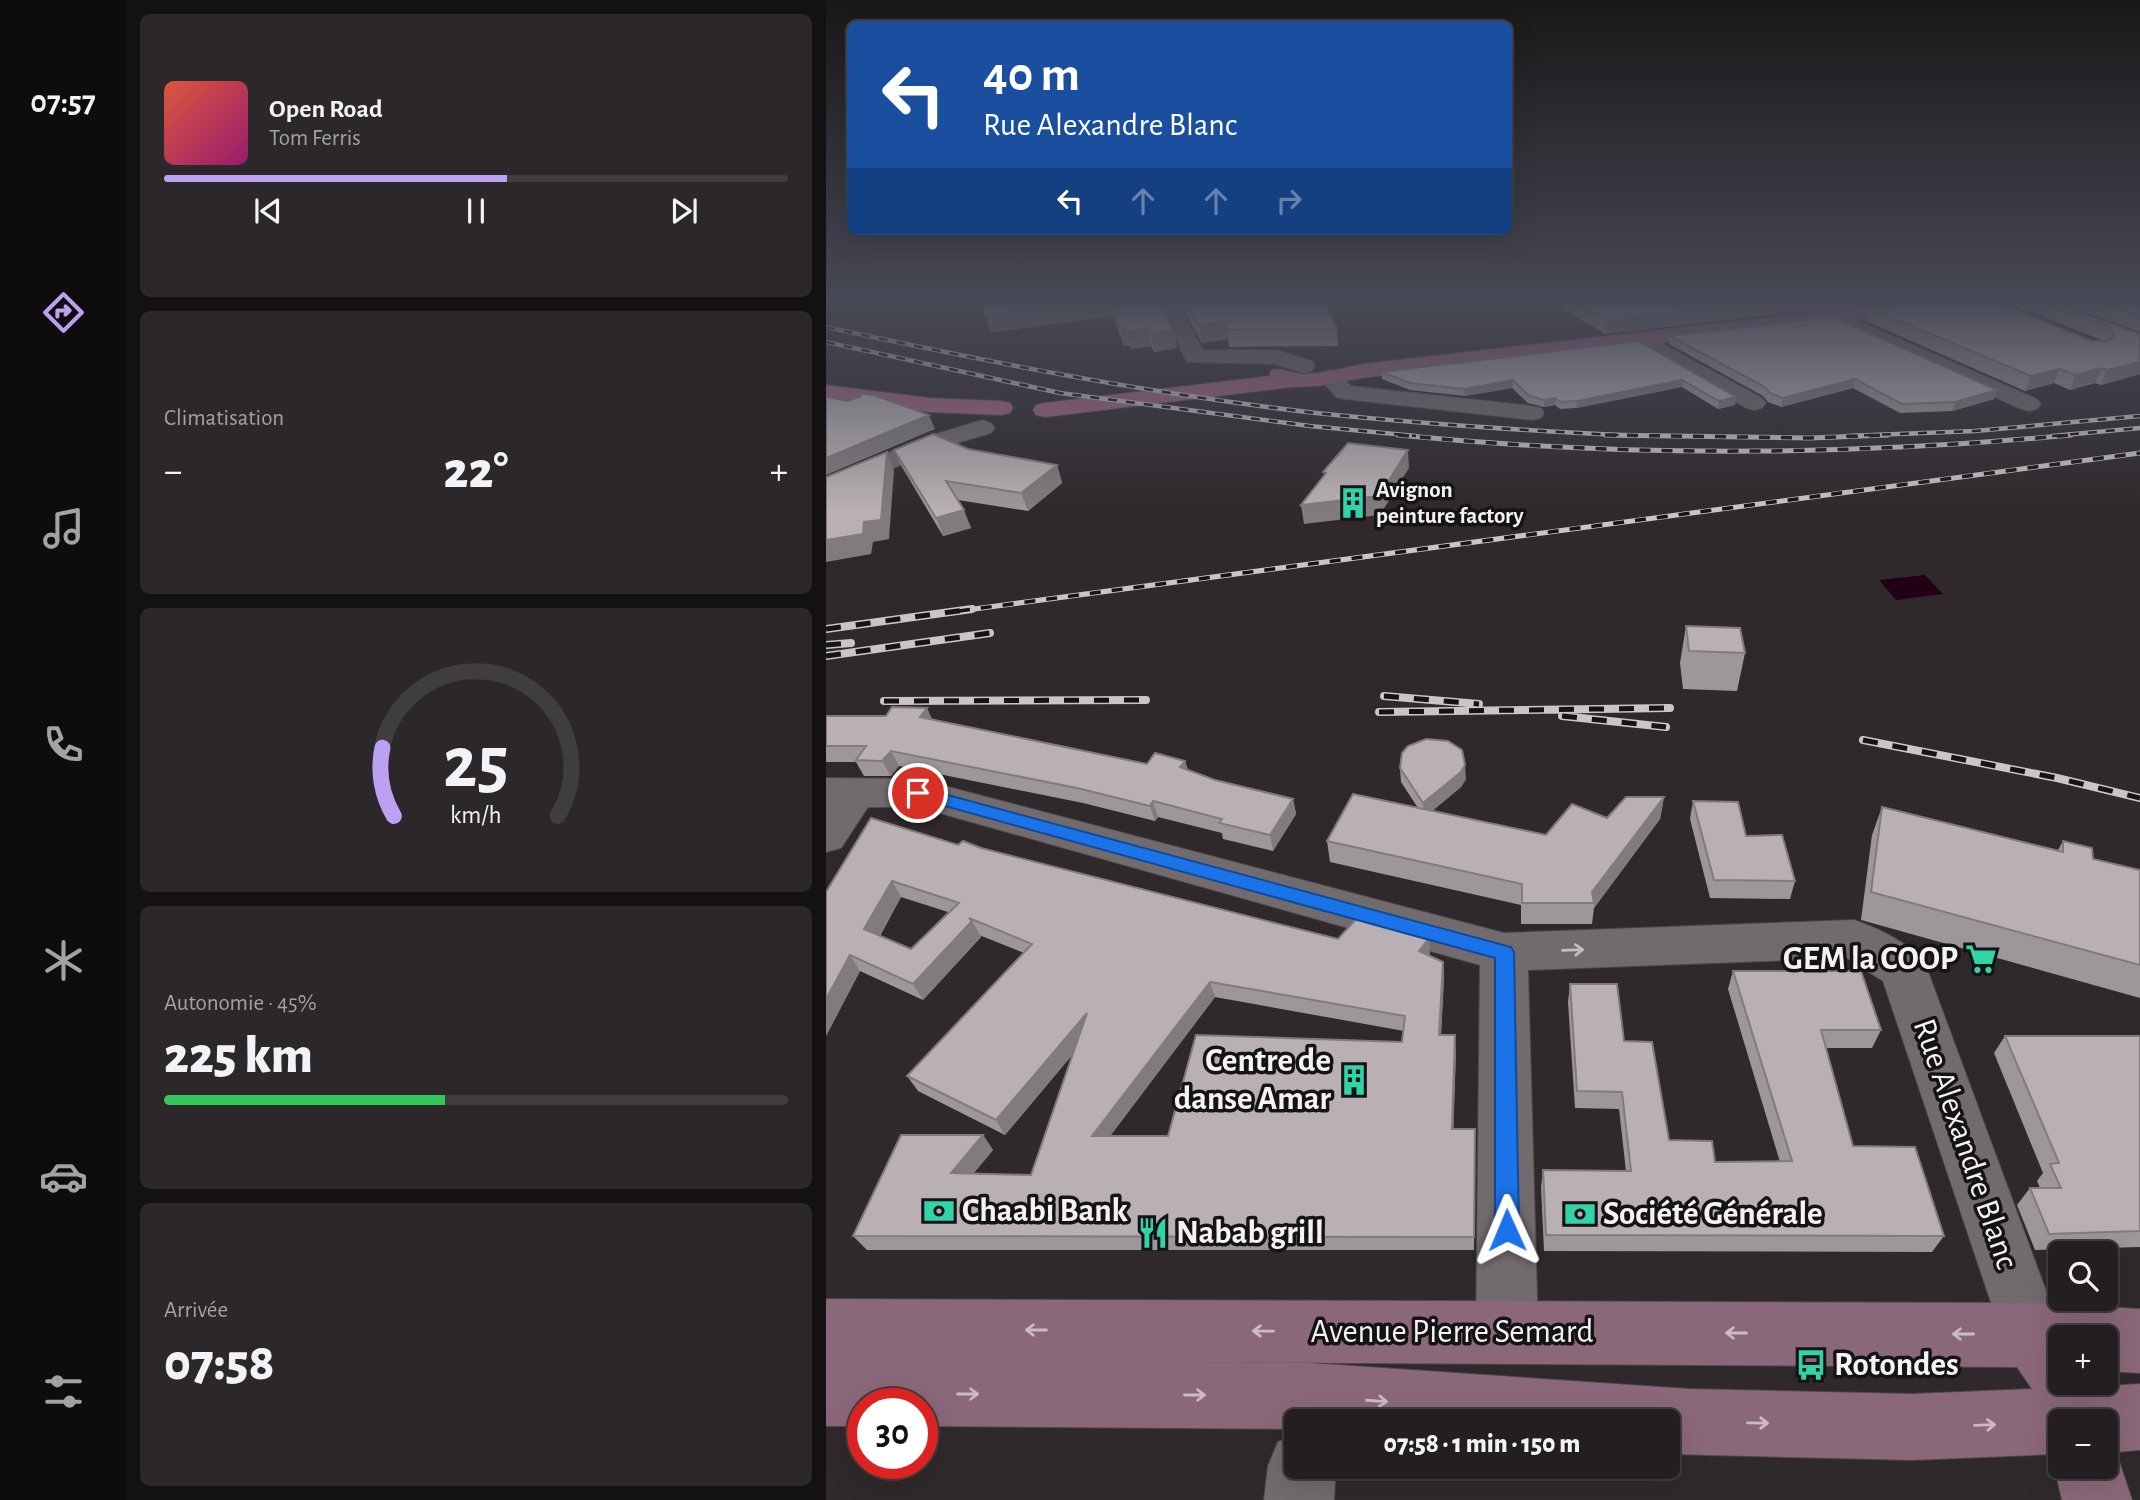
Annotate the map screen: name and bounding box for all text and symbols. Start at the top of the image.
icon: left [868,49,959,140]
text: 40 m [983,51,1080,100]
text: 07:57 [30,86,96,118]
text: Open Road [269,96,383,122]
text: Rue Alexandre Blanc [983,109,1237,141]
text: Tom Ferris [269,127,361,150]
icon: left [1051,182,1089,220]
icon: ahead [1124,182,1162,220]
icon: ahead [1197,182,1235,220]
icon: right [1270,182,1308,220]
icon: previous [249,192,287,230]
icon: pause [457,192,495,230]
icon: next [665,192,703,230]
icon: directions [39,288,88,337]
text: Climatisation [164,407,284,430]
text: 22° [443,445,509,497]
text: − [164,453,182,491]
text: + [770,453,788,491]
place label: Avignon peinture factory [1376,479,1524,528]
building icon: Avignon peinture factory [1336,486,1370,520]
icon: music [39,504,88,553]
icon: phone [39,720,88,769]
text: 25 [443,728,509,801]
pin [888,763,948,823]
icon: arrive [899,774,937,812]
text: km/h [450,803,502,828]
icon: climate [39,936,88,985]
supermarket icon: GEM la COOP [1964,942,1998,976]
one-way arrow [1561,943,1584,956]
place label: GEM la COOP [1783,943,1958,976]
text: Autonomie · 45% [164,992,317,1015]
street label: Rue Alexandre Blanc [1907,1015,2023,1274]
text: 225 km [164,1030,313,1082]
place label: Centre de danse Amar [1174,1045,1332,1116]
building icon: Centre de danse Amar [1337,1063,1371,1097]
icon: car [39,1152,88,1201]
position arrow [1470,1193,1544,1267]
bank icon: Chaabi Bank [922,1194,956,1228]
place label: Chaabi Bank [962,1195,1129,1228]
bank icon: Société Générale [1563,1197,1597,1231]
place label: Société Générale [1603,1198,1823,1231]
restaurant icon: Nabab grill [1136,1216,1170,1250]
place label: Nabab grill [1176,1217,1324,1250]
map controls [2048,1241,2118,1479]
button: search [2048,1241,2118,1311]
text: Arrivée [164,1299,228,1322]
street label: Avenue Pierre Semard [1310,1316,1594,1349]
one-way arrow [1024,1323,1047,1337]
one-way arrow [1252,1324,1275,1338]
button: + [2048,1325,2118,1395]
one-way arrow [1724,1326,1747,1340]
one-way arrow [1952,1327,1975,1341]
text: 07:58 [164,1337,275,1389]
bus stop icon: Rotondes [1794,1348,1828,1382]
place label: Rotondes [1834,1349,1959,1382]
icon: filters [39,1367,88,1416]
one-way arrow [956,1387,979,1401]
speed limit sign: 30 [847,1388,938,1479]
one-way arrow [1183,1388,1206,1402]
one-way arrow [1366,1394,1389,1407]
button: − [2048,1409,2118,1479]
one-way arrow [1746,1417,1769,1430]
one-way arrow [1973,1418,1996,1431]
text: 07:58 · 1 min · 150 m [1384,1431,1580,1457]

